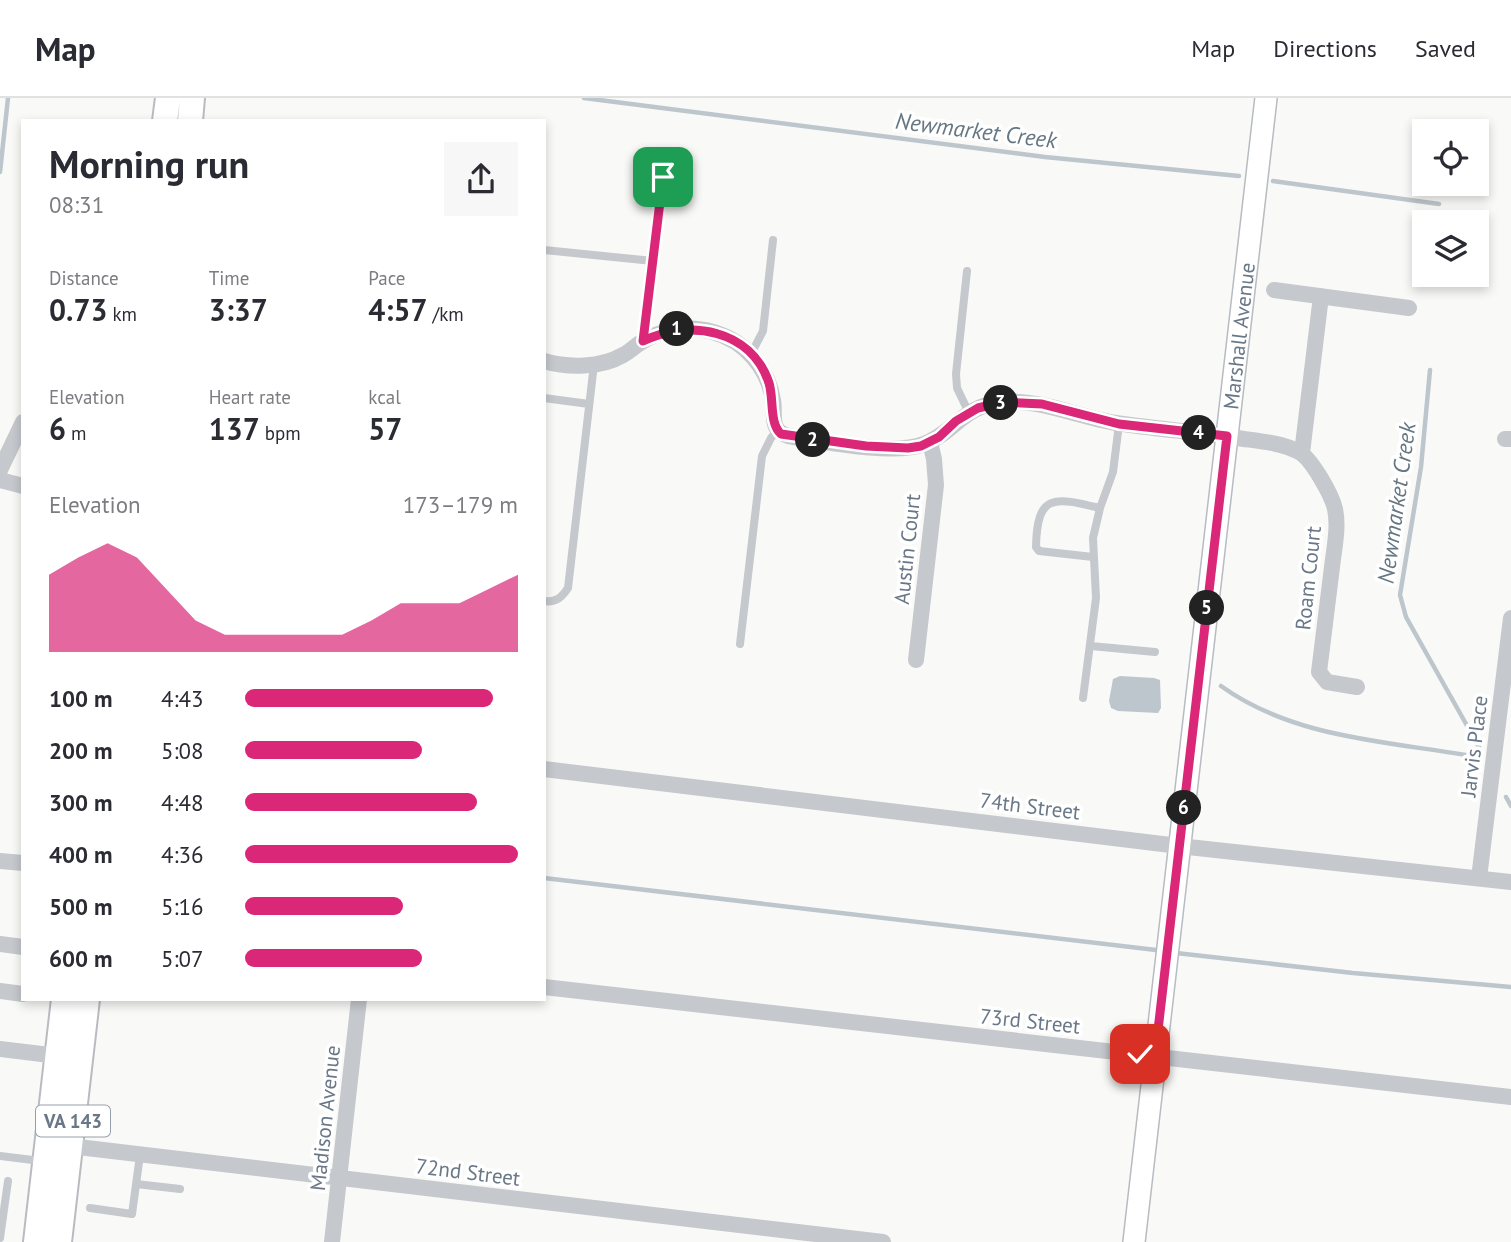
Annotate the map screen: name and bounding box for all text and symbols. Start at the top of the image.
text: Map [35,27,96,70]
text: Map [1191,33,1235,64]
text: Directions [1273,33,1377,64]
text: Saved [1415,33,1476,64]
water label: Newmarket Creek [894,106,1060,154]
map controls [1412,119,1489,287]
button: locate [1412,119,1489,196]
text: Morning run [49,139,249,188]
button: share [444,142,518,216]
pin [633,147,693,207]
icon: arrive [644,158,682,196]
text: 08:31 [49,190,104,219]
button: layers [1412,210,1489,287]
street label: Marshall Avenue [1217,261,1260,411]
text: Distance [49,266,119,290]
text: Time [209,266,249,290]
text: Pace [368,266,406,290]
text: 0.73 [49,290,107,329]
text: 3:37 [209,290,268,329]
text: 4:57 [368,290,427,329]
text: km [107,302,137,326]
text: /km [427,302,464,326]
pin: 1 [660,312,694,346]
text: 1 [671,316,682,340]
text: Elevation [49,385,125,409]
text: Heart rate [209,385,291,409]
text: kcal [368,385,401,409]
pin: 3 [984,386,1018,420]
text: 3 [995,390,1006,414]
text: 6 [49,409,66,448]
text: 137 [209,409,260,448]
text: 57 [368,409,402,448]
pin: 4 [1182,416,1216,450]
water label: Newmarket Creek [1370,419,1422,585]
text: 4 [1193,420,1204,444]
text: m [66,421,87,445]
text: bpm [260,421,301,445]
pin: 2 [796,422,830,458]
text: 2 [807,427,818,451]
text: Elevation [49,490,141,519]
text: 173–179 m [403,490,518,519]
street label: Austin Court [888,492,926,606]
street label: Roam Court [1289,525,1327,631]
pin: 5 [1190,590,1224,626]
text: 5 [1201,595,1212,619]
text: 100 m [49,684,112,713]
text: 4:43 [161,684,204,713]
street label: Jarvis Place [1454,694,1494,799]
text: 200 m [49,736,112,765]
text: 5:08 [161,736,204,765]
street label: 74th Street [978,786,1082,826]
text: 300 m [49,788,112,817]
text: 4:48 [161,788,204,817]
pin: 6 [1166,790,1202,826]
text: 6 [1178,795,1189,819]
text: 400 m [49,840,112,869]
text: 4:36 [161,840,204,869]
text: 500 m [49,892,112,921]
text: 5:16 [161,892,204,921]
text: 600 m [49,944,112,973]
text: 5:07 [161,944,204,973]
street label: 73rd Street [979,1002,1081,1040]
pin [1110,1024,1170,1084]
icon: check [1121,1035,1159,1073]
street label: Madison Avenue [304,1044,346,1192]
road number: VA 143 [36,1105,110,1136]
street label: 72nd Street [414,1152,522,1192]

